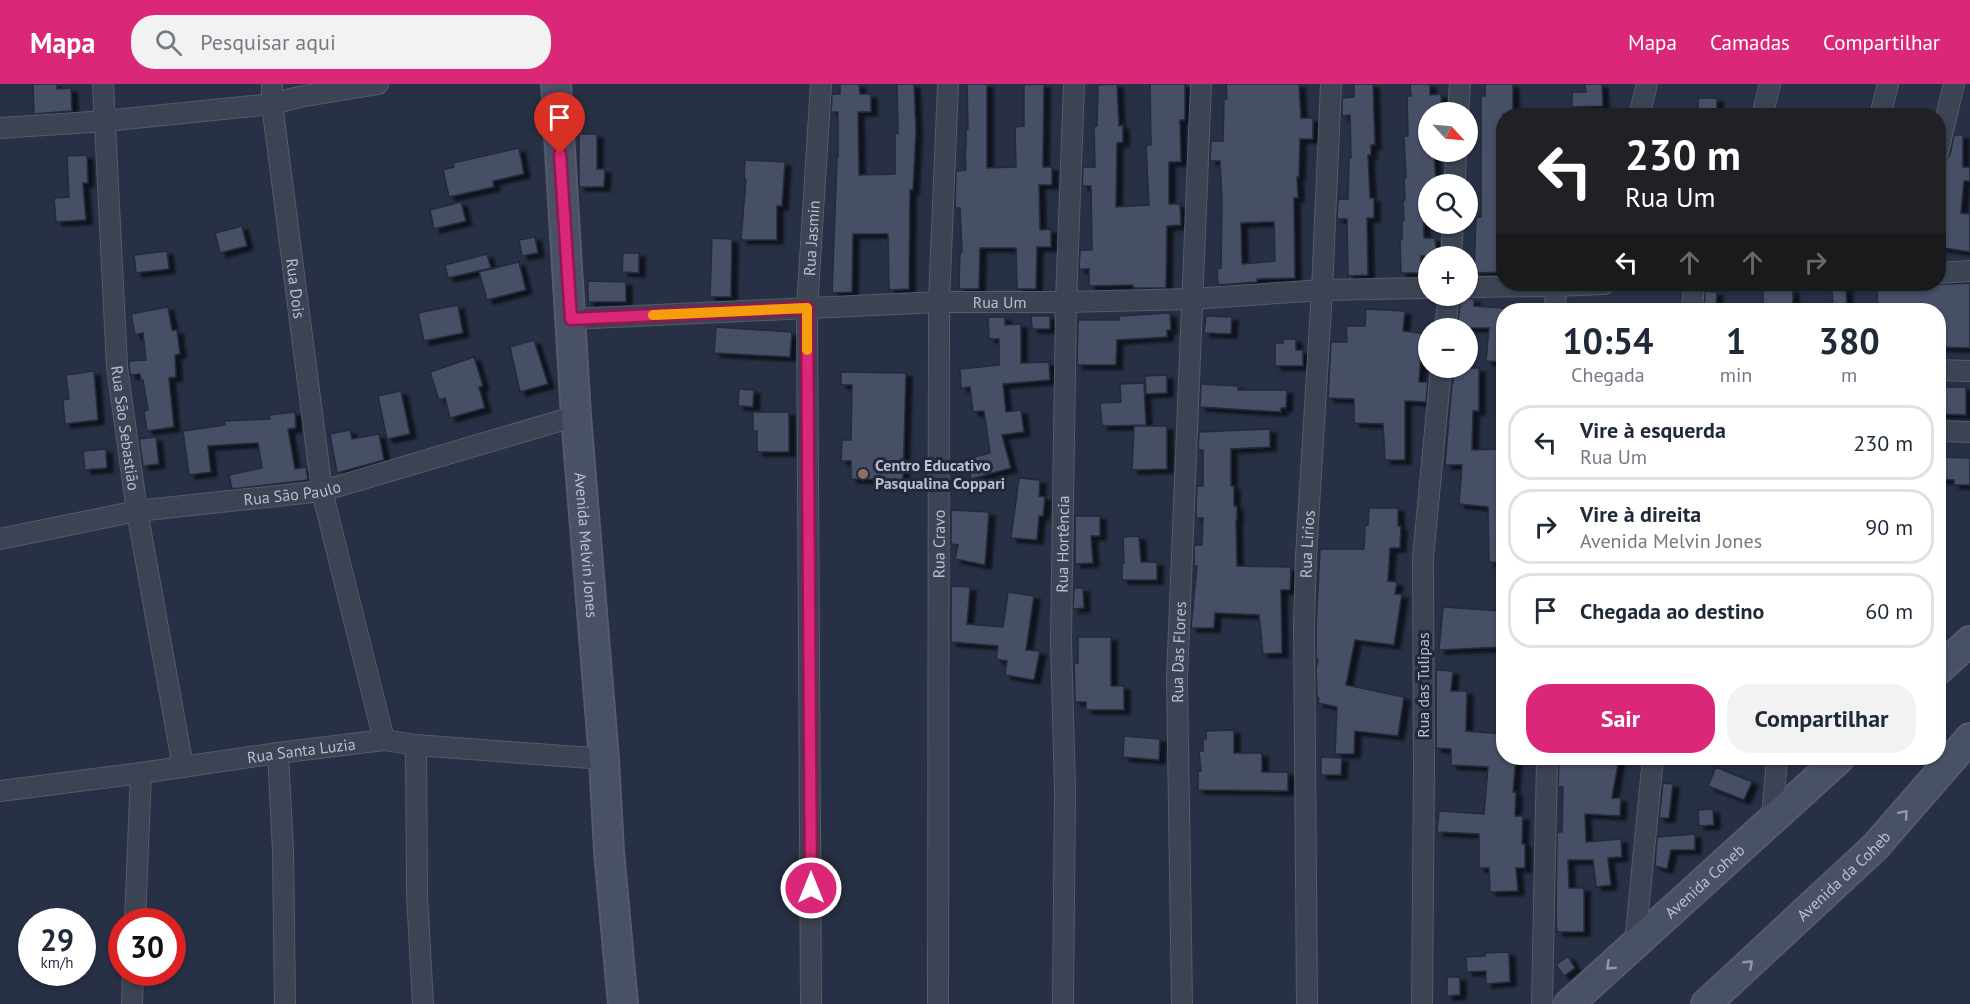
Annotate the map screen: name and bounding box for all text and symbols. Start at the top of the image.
search box [131,15,551,69]
text: Mapa [30,24,95,61]
icon: search [152,26,185,59]
text: Pesquisar aqui [200,28,336,56]
text: Mapa [1628,29,1677,56]
text: Camadas [1710,29,1790,56]
text: Compartilhar [1823,29,1940,56]
pin [534,92,585,154]
icon: arrive [543,101,576,134]
north arrow [1418,102,1478,162]
map controls [1418,102,1478,378]
text: 230 m [1625,127,1741,182]
icon: left [1526,132,1604,210]
button: search [1418,174,1478,234]
text: Rua Um [1625,180,1715,214]
street label: Rua Jasmin [799,200,824,277]
button: + [1418,246,1478,306]
icon: left [1610,246,1643,279]
icon: ahead [1673,246,1706,279]
icon: ahead [1736,246,1769,279]
icon: right [1799,246,1832,279]
street label: Rua Dois [282,257,310,320]
street label: Rua Um [973,292,1026,312]
text: 10:54 [1562,317,1654,364]
text: 1 [1726,317,1746,364]
text: 380 [1819,317,1880,364]
button: − [1418,318,1478,378]
text: Chegada [1571,362,1645,388]
text: min [1720,362,1752,388]
text: m [1841,362,1857,388]
street label: Rua São Sebastião [107,364,144,492]
text: Vire à esquerda [1580,416,1726,444]
icon: left [1529,426,1562,459]
text: 230 m [1853,429,1913,457]
text: Rua Um [1580,444,1647,470]
place label: Centro Educativo Pasqualina Coppari [875,455,1005,493]
marker: Centro Educativo Pasqualina Coppari [856,467,870,481]
street label: Avenida Melvin Jones [571,471,602,619]
street label: Rua São Paulo [243,476,343,509]
street label: Rua Hortência [1052,495,1073,593]
text: Vire à direita [1580,500,1701,528]
street label: Rua Lirios [1295,509,1319,578]
street label: Rua Cravo [929,510,949,578]
icon: right [1529,510,1562,543]
text: 90 m [1865,513,1913,541]
text: Avenida Melvin Jones [1580,528,1762,554]
icon: arrive [1529,594,1562,627]
text: Chegada ao destino [1580,597,1764,625]
text: 60 m [1865,597,1913,625]
street label: Rua Das Flores [1167,601,1190,703]
street label: Rua das Tulipas [1413,632,1433,738]
button: Sair [1526,684,1715,753]
button: Compartilhar [1727,684,1916,753]
street label: Rua Santa Luzia [246,734,357,767]
one-way arrow [1897,811,1908,821]
street label: Avenida da Coheb [1792,827,1895,925]
street label: Avenida Coheb [1660,840,1749,922]
position arrow [779,856,843,920]
speed limit sign: 30 [108,908,186,986]
text: 29 [40,920,74,959]
text: km/h [41,953,73,972]
one-way arrow [1606,958,1617,969]
one-way arrow [1742,960,1752,971]

